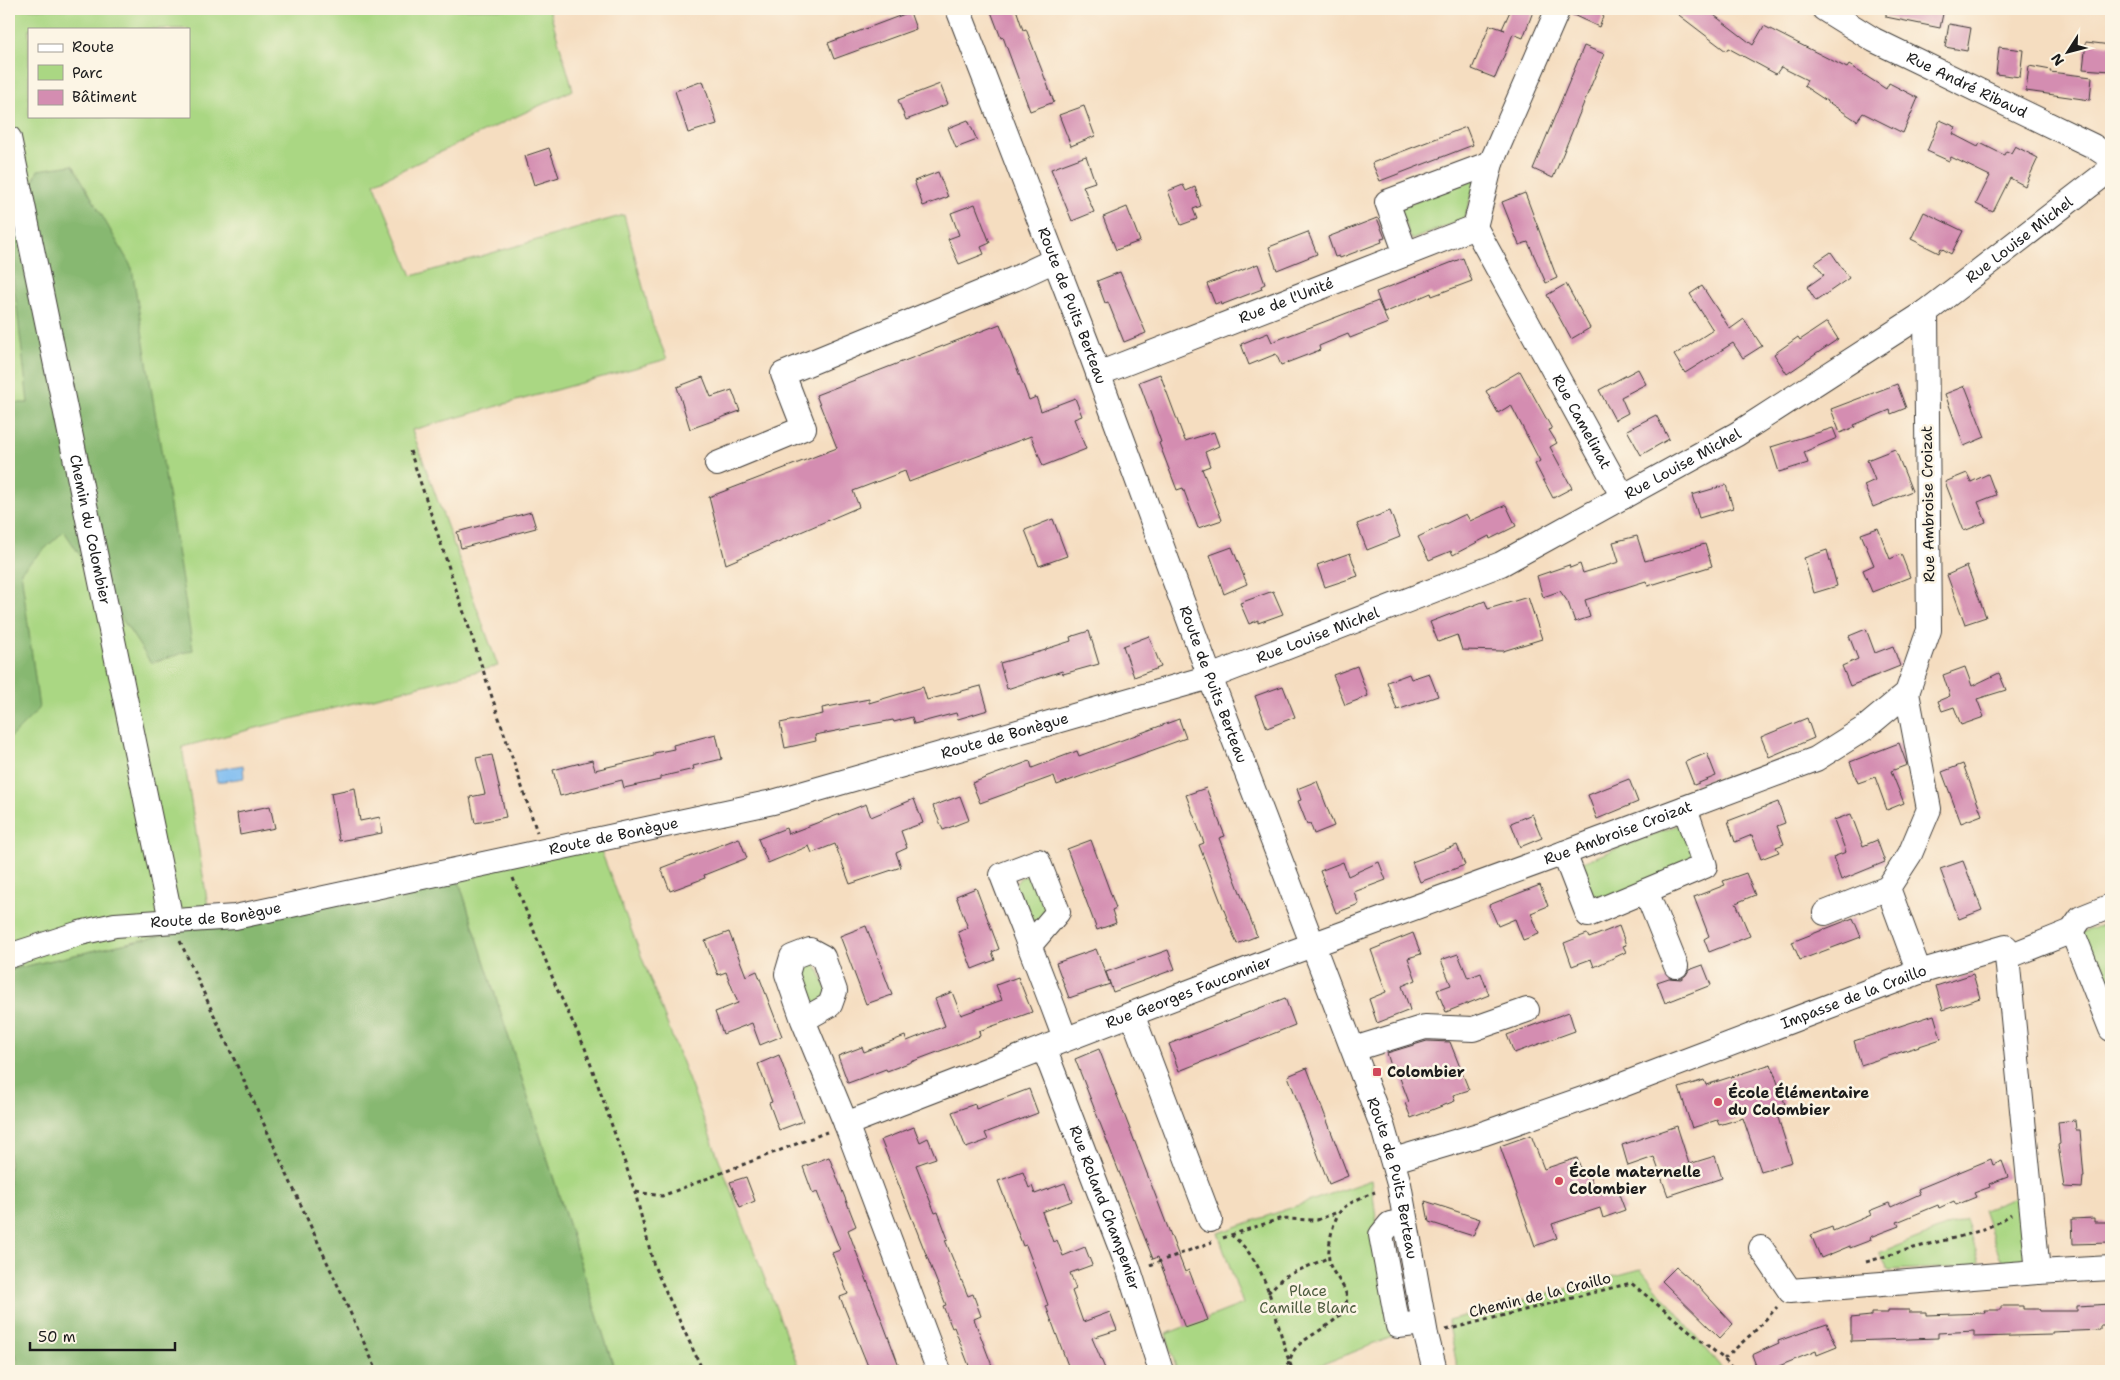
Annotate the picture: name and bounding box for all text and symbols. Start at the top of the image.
legend [28,28,190,118]
north arrow [2042,28,2092,78]
text: Route [72,37,114,57]
street label: Rue André Ribaud [1903,47,2031,123]
text: N [2047,50,2068,69]
text: Parc [72,63,103,83]
text: Bâtiment [72,87,137,107]
street label: Rue Louise Michel [1962,192,2077,288]
street label: Route de Puits Berteau [1033,224,1111,387]
street label: Rue de l'Unité [1236,273,1337,328]
street label: Rue Camelinat [1548,371,1616,473]
street label: Rue Louise Michel [1621,424,1745,504]
street label: Rue Ambroise Croizat [1917,426,1939,582]
street label: Chemin du Colombier [65,453,115,607]
street label: Rue Louise Michel [1253,602,1383,668]
street label: Route de Puits Berteau [1175,603,1252,766]
street label: Route de Bonègue [939,708,1071,763]
street label: Rue Ambroise Croizat [1541,796,1695,870]
street label: Route de Bonègue [547,813,680,860]
street label: Route de Bonègue [150,897,283,933]
street label: Rue Georges Fauconnier [1103,951,1275,1033]
street label: Impasse de la Craillo [1778,960,1929,1034]
place label: Colombier [1387,1062,1465,1082]
marker: Colombier [1371,1066,1383,1078]
place label: École Élémentaire du Colombier [1728,1082,1869,1120]
street label: Route de Puits Berteau [1362,1094,1422,1261]
marker: École Élémentaire du Colombier [1712,1096,1724,1108]
street label: Rue Roland Champenier [1065,1123,1145,1293]
place label: École maternelle Colombier [1569,1161,1701,1199]
marker: École maternelle Colombier [1553,1175,1565,1187]
street label: Chemin de la Craillo [1467,1268,1613,1322]
park label: Place Camille Blanc [1259,1281,1357,1318]
scale bar [30,1320,175,1352]
text: 50 m [38,1327,76,1347]

